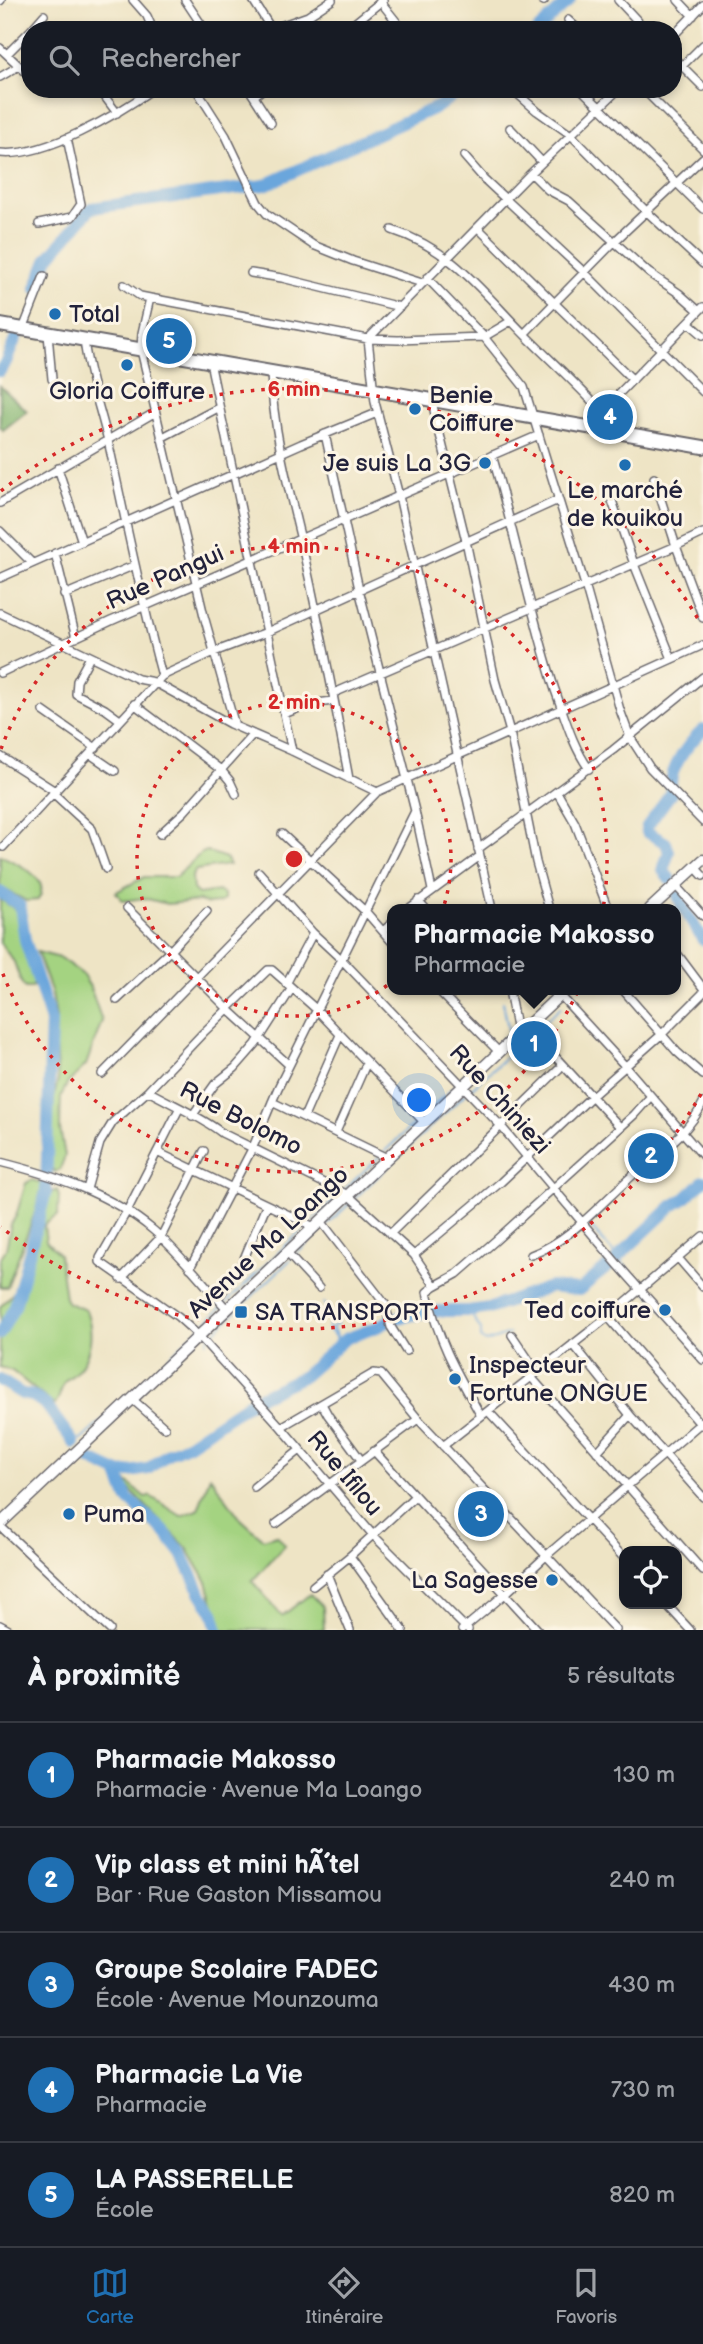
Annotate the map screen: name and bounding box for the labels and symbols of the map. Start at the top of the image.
place label: Total [69,300,120,329]
marker: Total [47,306,63,322]
pin: 5 [146,315,192,367]
marker: Gloria Coiffure [119,357,135,373]
place label: Gloria Coiffure [49,377,205,406]
text: 6 min [267,377,321,402]
place label: Benie Coiffure [429,381,514,438]
pin: 4 [587,391,633,443]
marker: Benie Coiffure [407,401,423,417]
place label: Je suis La 3G [323,449,471,478]
marker: Je suis La 3G [477,455,493,471]
marker: Le marché de kouikou [617,457,633,473]
place label: Le marché de kouikou [567,476,683,533]
text: 4 min [268,534,320,559]
street label: Rue Pangui [102,539,228,616]
text: 2 min [267,690,321,715]
centre of rings [282,847,306,871]
pin: 1 [511,1018,557,1070]
street label: Rue Chiniezi [443,1039,556,1160]
street label: Rue Bolomo [175,1075,307,1162]
your location [402,1083,436,1117]
pin: 2 [628,1130,674,1182]
street label: Avenue Ma Loango [182,1160,355,1324]
place label: Ted coiffure [524,1296,651,1325]
place label: SA TRANSPORT [255,1298,434,1327]
marker: Ted coiffure [657,1302,673,1318]
marker: SA TRANSPORT [233,1304,249,1320]
place label: Inspecteur Fortune ONGUE [469,1351,648,1408]
marker: Inspecteur Fortune ONGUE [447,1371,463,1387]
street label: Rue Ifilou [301,1425,389,1522]
pin: 3 [458,1488,504,1540]
place label: Puma [83,1500,145,1529]
marker: Puma [61,1506,77,1522]
place label: La Sagesse [411,1566,538,1595]
marker: La Sagesse [544,1572,560,1588]

